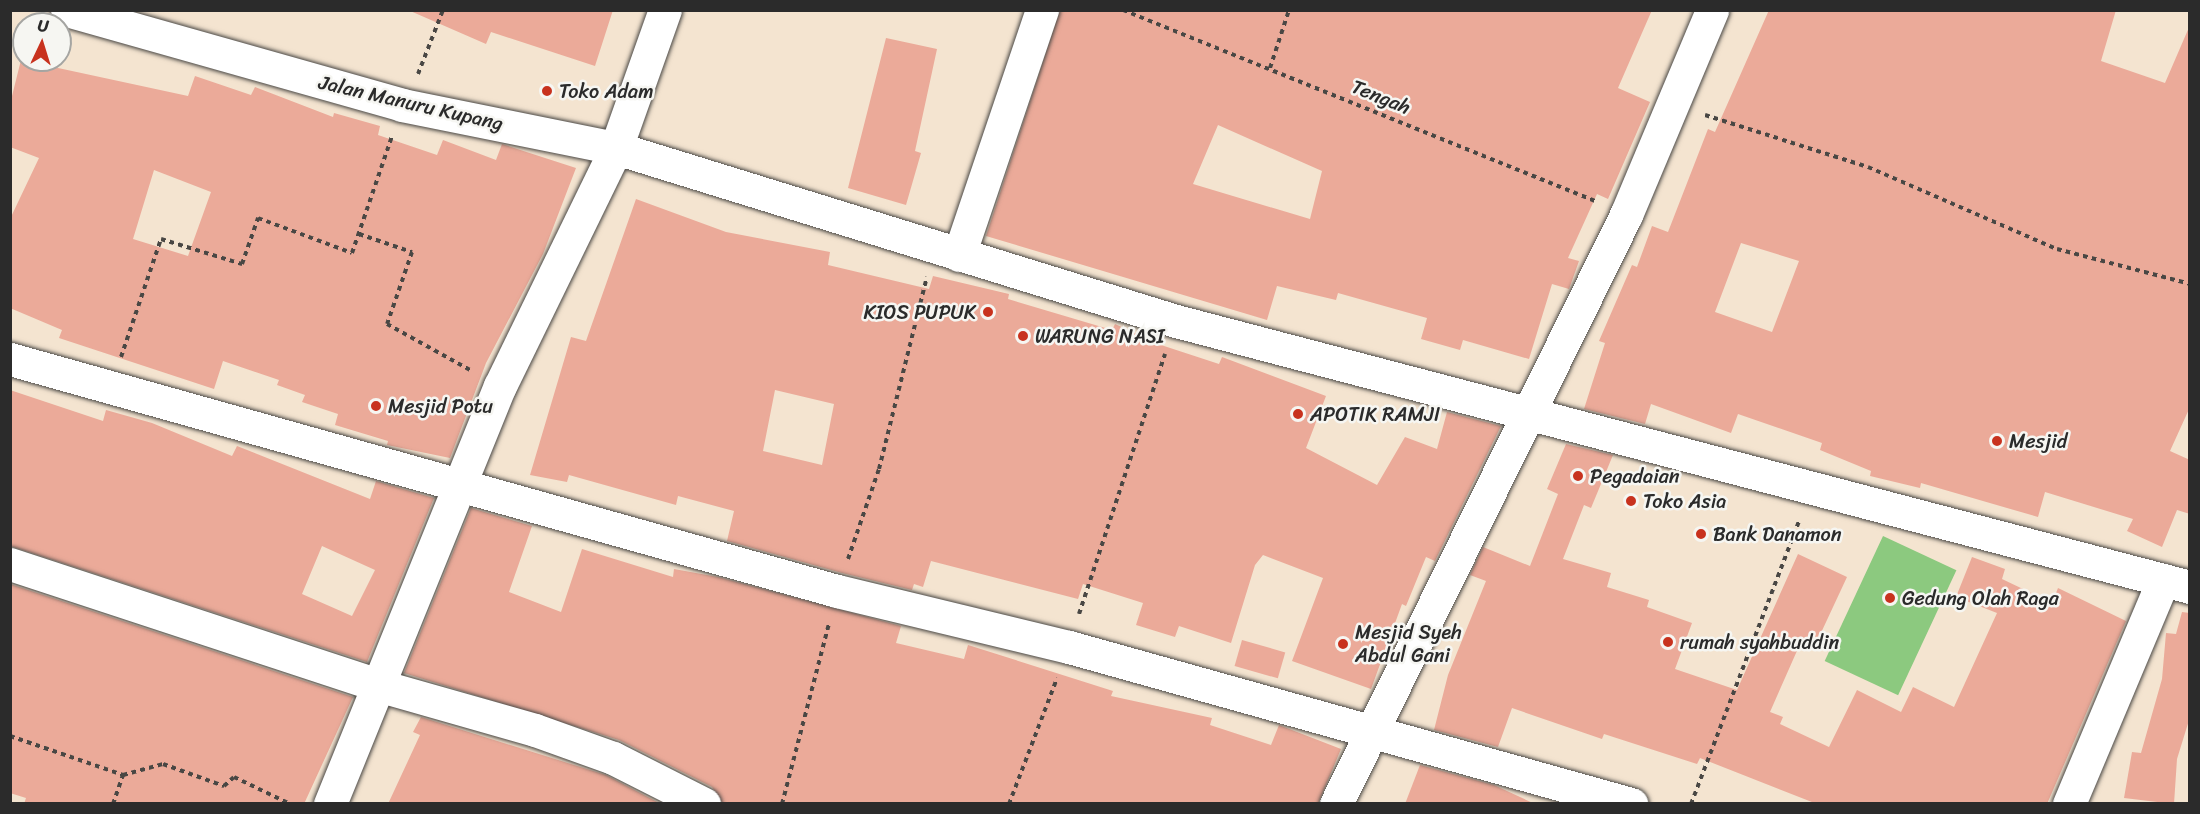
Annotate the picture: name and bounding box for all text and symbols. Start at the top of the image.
text: U [37,11,49,40]
north arrow [12,12,72,72]
street label: Jalan Manuru Kupang [317,70,505,136]
street label: Tengah [1348,74,1414,120]
place label: Toko Adam [559,79,654,103]
marker: Toko Adam [540,84,554,98]
place label: KIOS PUPUK [863,300,976,324]
marker: KIOS PUPUK [981,305,995,319]
place label: WARUNG NASI [1035,324,1165,348]
marker: WARUNG NASI [1016,329,1030,343]
place label: Mesjid Potu [388,394,493,418]
marker: Mesjid Potu [369,399,383,413]
place label: APOTIK RAMJI [1310,402,1440,426]
marker: APOTIK RAMJI [1291,407,1305,421]
place label: Mesjid [2009,429,2067,453]
marker: Mesjid [1990,434,2004,448]
place label: Pegadaian [1590,464,1680,488]
marker: Pegadaian [1571,469,1585,483]
place label: Toko Asia [1643,489,1726,513]
marker: Toko Asia [1624,494,1638,508]
place label: Bank Danamon [1713,522,1841,546]
marker: Bank Danamon [1694,527,1708,541]
place label: Gedung Olah Raga [1902,586,2059,610]
marker: Gedung Olah Raga [1883,591,1897,605]
place label: Mesjid Syeh Abdul Gani [1355,620,1462,667]
place label: rumah syahbuddin [1680,630,1839,654]
marker: rumah syahbuddin [1661,635,1675,649]
marker: Mesjid Syeh Abdul Gani [1336,637,1350,651]

